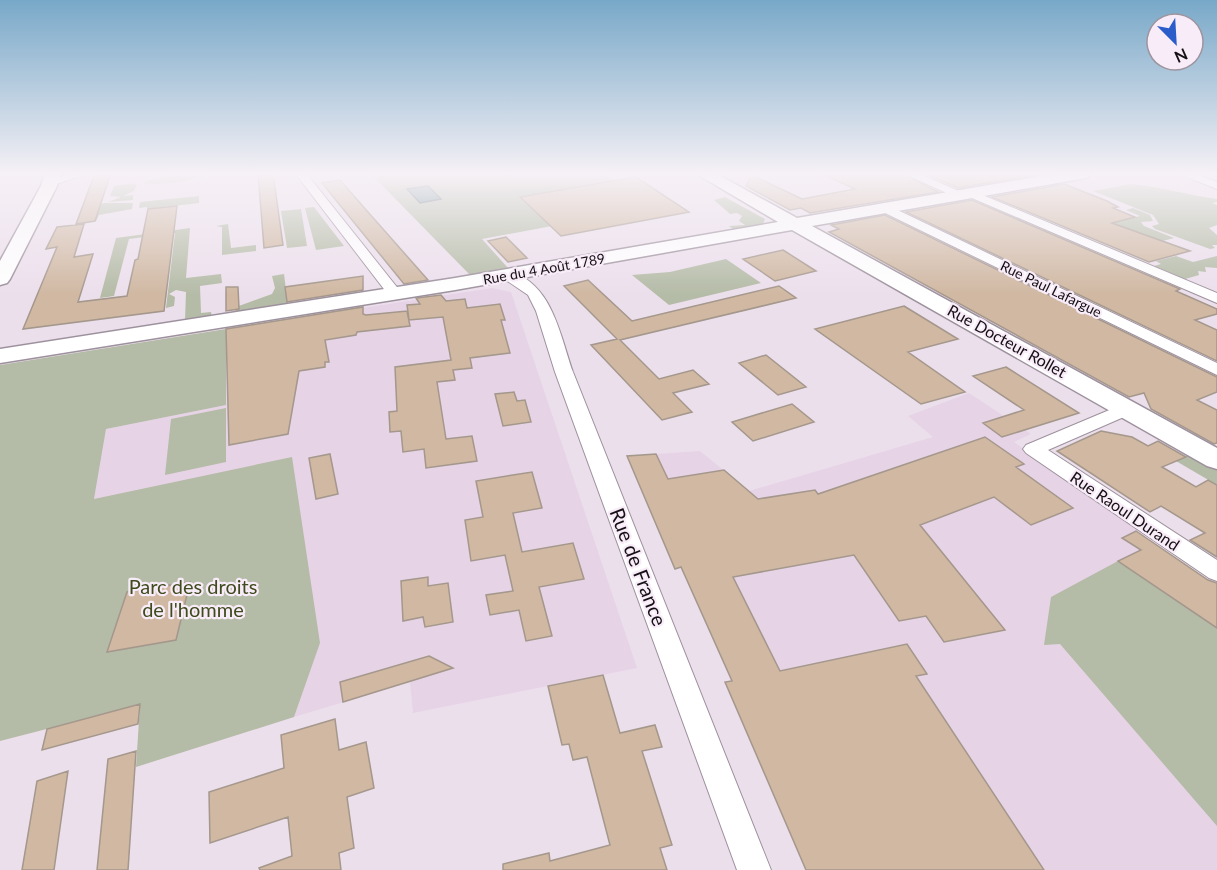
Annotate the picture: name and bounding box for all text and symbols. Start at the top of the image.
north arrow [1145,12,1205,72]
text: N [1172,45,1191,67]
street label: Rue du 4 Août 1789 [481,249,606,288]
street label: Rue Paul Lafargue [998,257,1105,320]
street label: Rue Docteur Rollet [945,300,1070,381]
street label: Rue Raoul Durand [1067,467,1183,554]
street label: Rue de France [605,504,672,629]
park label: Parc des droits de l'homme [129,574,257,621]

